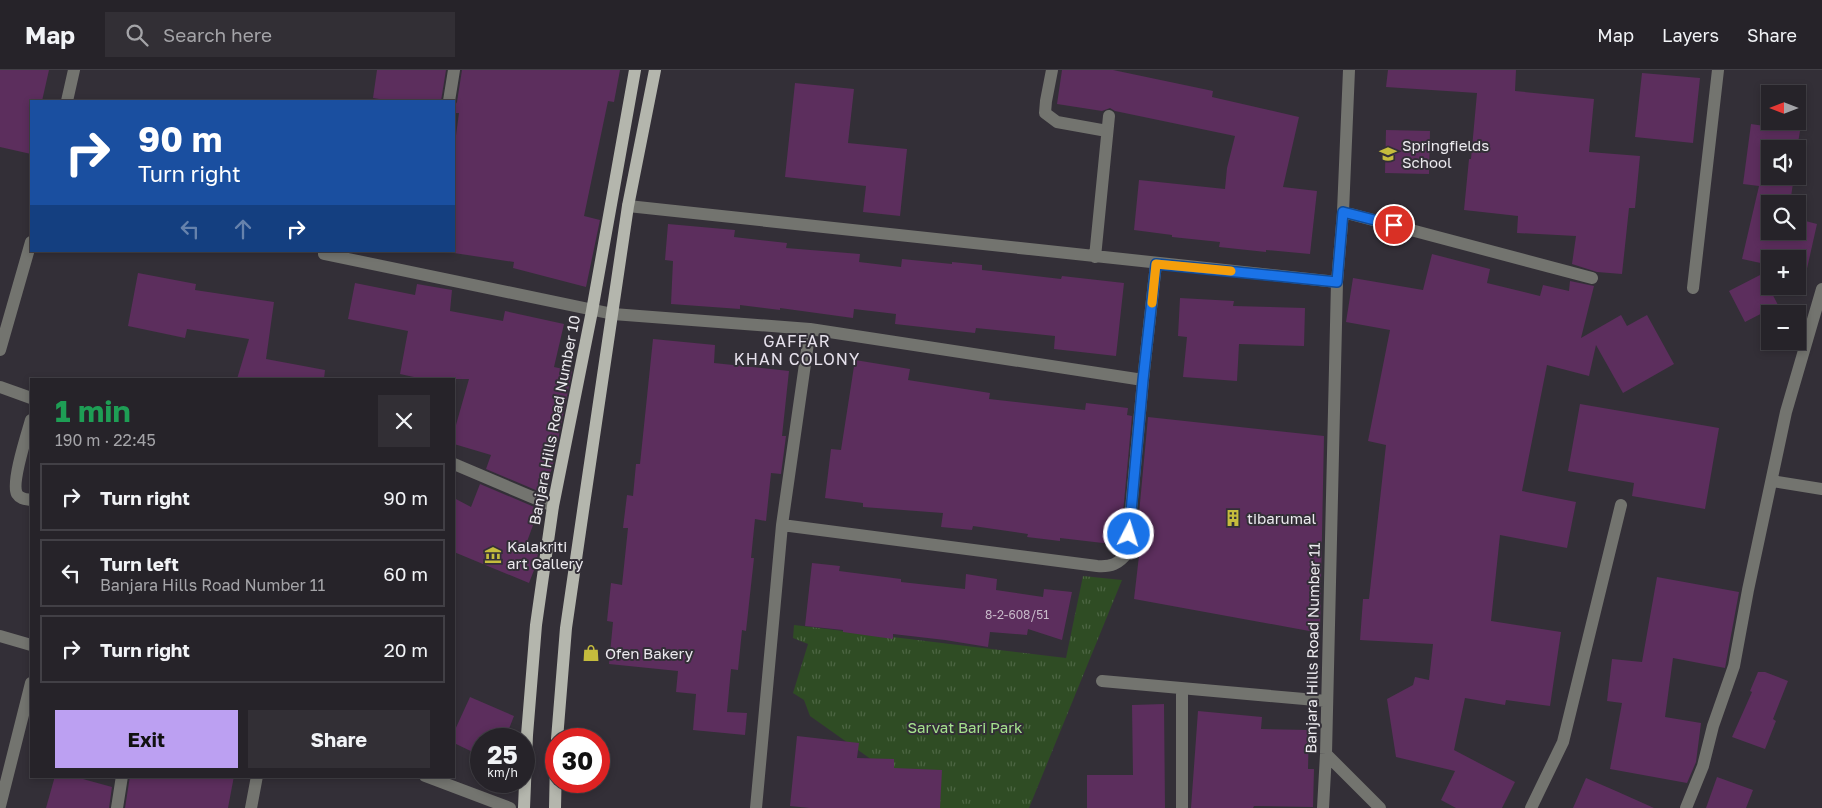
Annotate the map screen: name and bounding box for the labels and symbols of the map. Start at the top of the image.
north arrow [1761,85,1806,130]
place label: Springfields School [1402,136,1489,171]
school or university icon: Springfields School [1378,144,1398,164]
pin [1373,204,1415,246]
street label: Banjara Hills Road Number 10 [525,314,583,526]
district label: GAFFAR KHAN COLONY [734,331,860,369]
position arrow [1102,507,1154,559]
building icon: tibarumal [1223,508,1243,528]
place label: tibarumal [1247,509,1316,527]
place label: Kalakriti art Gallery [507,537,584,572]
street label: Banjara Hills Road Number 11 [1301,542,1323,754]
museum icon: Kalakriti art Gallery [483,545,503,565]
house number: 8-2-608/51 [985,607,1049,622]
shop icon: Ofen Bakery [581,643,601,663]
place label: Ofen Bakery [605,644,694,662]
park label: Sarvat Bari Park [907,718,1023,736]
speed limit sign: 30 [545,728,610,793]

